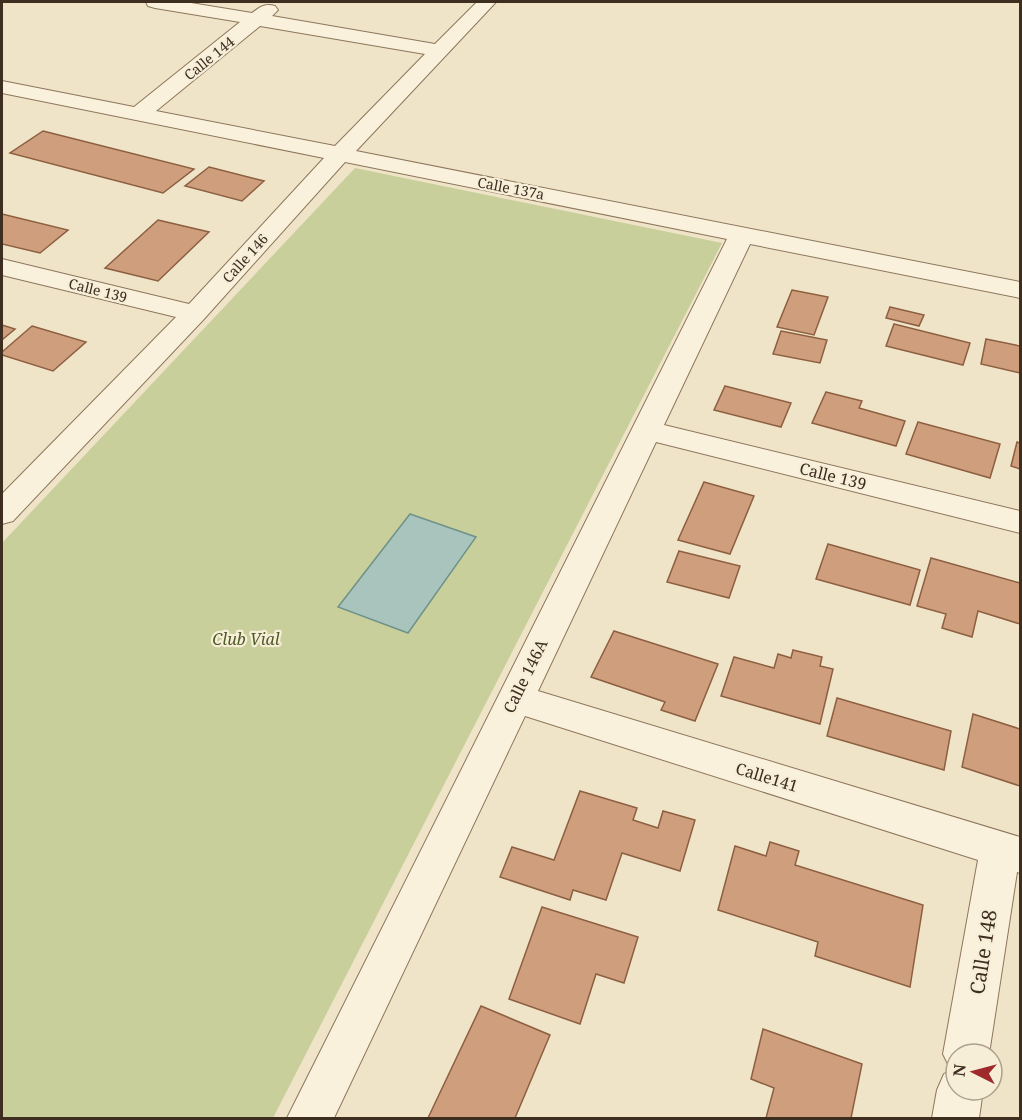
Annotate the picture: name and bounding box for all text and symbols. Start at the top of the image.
street label: Calle 144 [180,32,238,84]
street label: Calle 137a [476,172,546,204]
street label: Calle 146 [218,229,272,287]
street label: Calle 139 [67,274,129,306]
street label: Calle 139 [797,457,869,495]
park label: Club Vial [212,628,280,650]
street label: Calle 146A [498,635,553,717]
street label: Calle141 [733,757,801,797]
street label: Calle 148 [963,908,1003,996]
north arrow [944,1042,1004,1102]
text: N [947,1063,971,1078]

